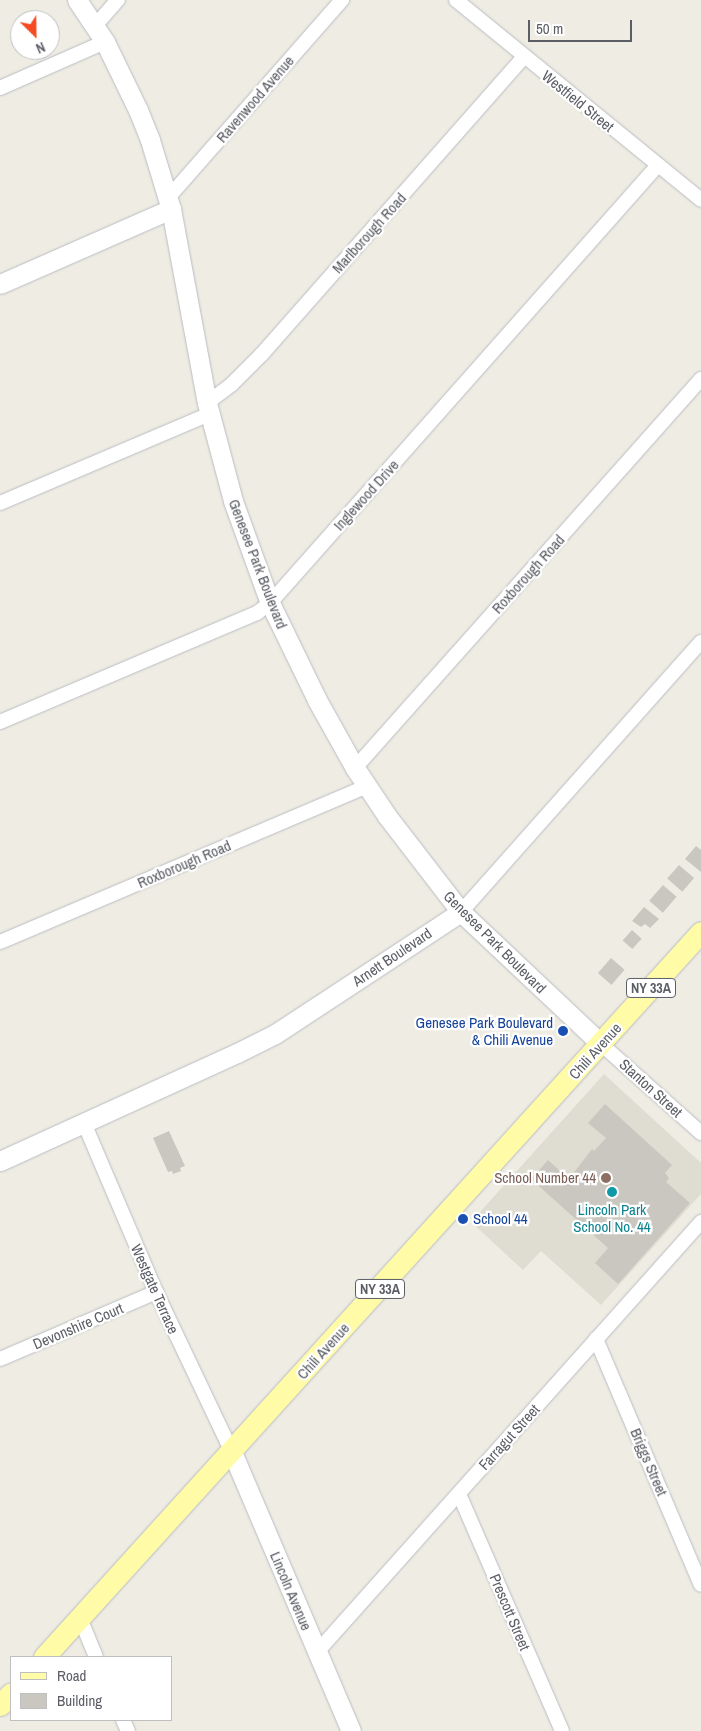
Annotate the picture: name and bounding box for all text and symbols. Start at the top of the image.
north arrow [10,10,60,60]
scale bar [531,10,635,42]
text: 50 m [536,18,563,39]
text: N [33,38,48,58]
street label: Ravenwood Avenue [212,52,298,146]
street label: Westfield Street [538,67,618,135]
street label: Marlborough Road [328,189,410,277]
street label: Inglewood Drive [330,456,402,534]
street label: Genesee Park Boulevard [225,497,291,631]
street label: Roxborough Road [488,531,568,617]
street label: Roxborough Road [135,836,233,892]
street label: Genesee Park Boulevard [440,887,550,997]
street label: Arnett Boulevard [349,924,435,990]
road number: NY 33A [625,976,677,1000]
place label: Genesee Park Boulevard & Chili Avenue [416,1013,553,1048]
street label: Chili Avenue [565,1019,625,1083]
marker: Genesee Park Boulevard & Chili Avenue [557,1025,569,1037]
street label: Stanton Street [616,1055,686,1121]
place label: School Number 44 [494,1169,596,1187]
marker: School Number 44 [600,1172,612,1184]
marker: Lincoln Park School No. 44 [606,1186,618,1198]
place label: Lincoln Park School No. 44 [573,1200,651,1235]
place label: School 44 [473,1210,528,1228]
marker: School 44 [457,1213,469,1225]
street label: Westgate Terrace [127,1241,183,1337]
road number: NY 33A [354,1278,406,1300]
street label: Devonshire Court [30,1299,126,1353]
street label: Chili Avenue [293,1319,353,1383]
street label: Farragut Street [475,1400,543,1474]
street label: Briggs Street [627,1425,671,1499]
street label: Lincoln Avenue [266,1549,316,1633]
street label: Prescott Street [486,1571,534,1653]
legend [10,1656,172,1721]
text: Road [57,1665,86,1686]
text: Building [57,1690,102,1711]

